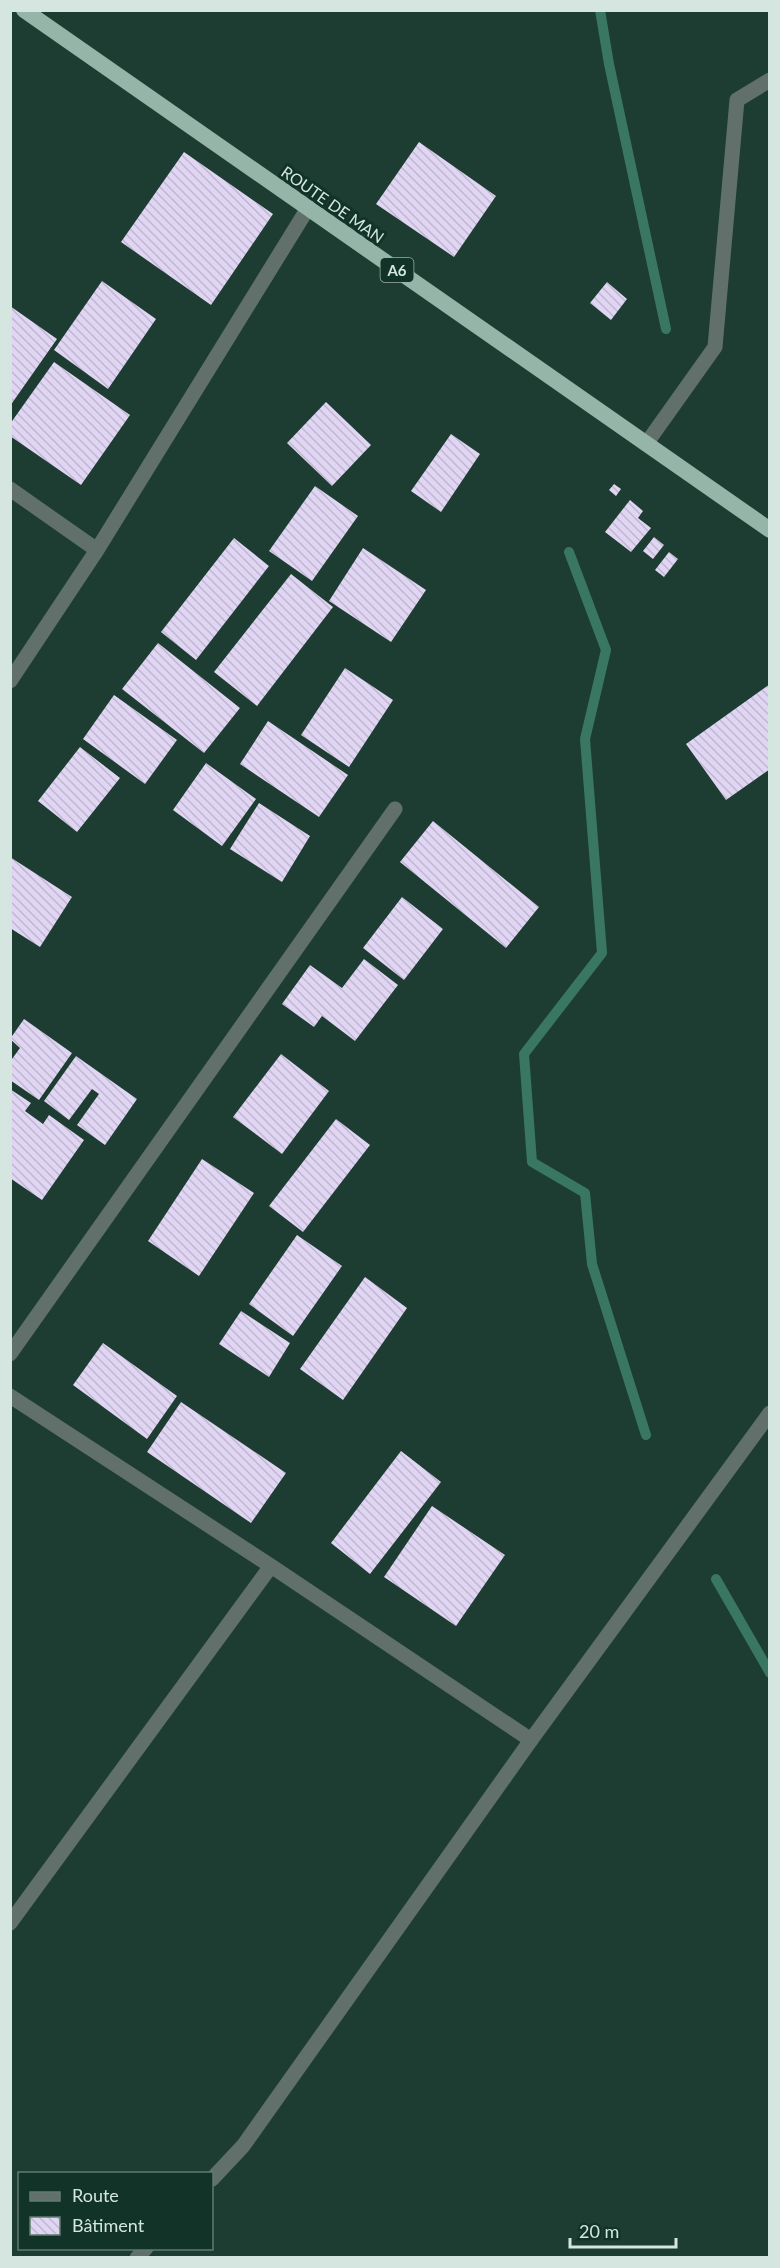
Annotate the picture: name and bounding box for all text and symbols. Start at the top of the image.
street label: ROUTE DE MAN [278,162,388,246]
road number: A6 [380,258,414,282]
legend [18,2172,213,2250]
text: Route [72,2184,119,2206]
scale bar [570,2211,676,2249]
text: Bâtiment [72,2214,145,2236]
text: 20 m [579,2220,619,2242]

